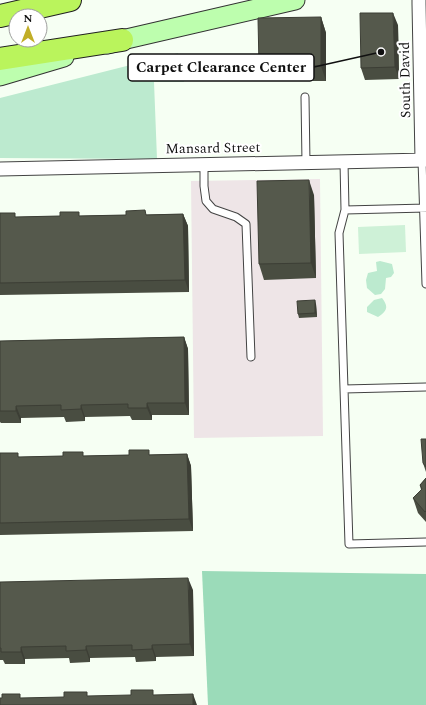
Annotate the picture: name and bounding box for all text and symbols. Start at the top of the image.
north arrow [8,8,48,48]
text: N [24,10,33,27]
street label: South David [394,41,416,118]
callout: Carpet Clearance Center [128,54,314,81]
text: Carpet Clearance Center [136,56,307,79]
street label: Mansard Street [165,137,261,159]

